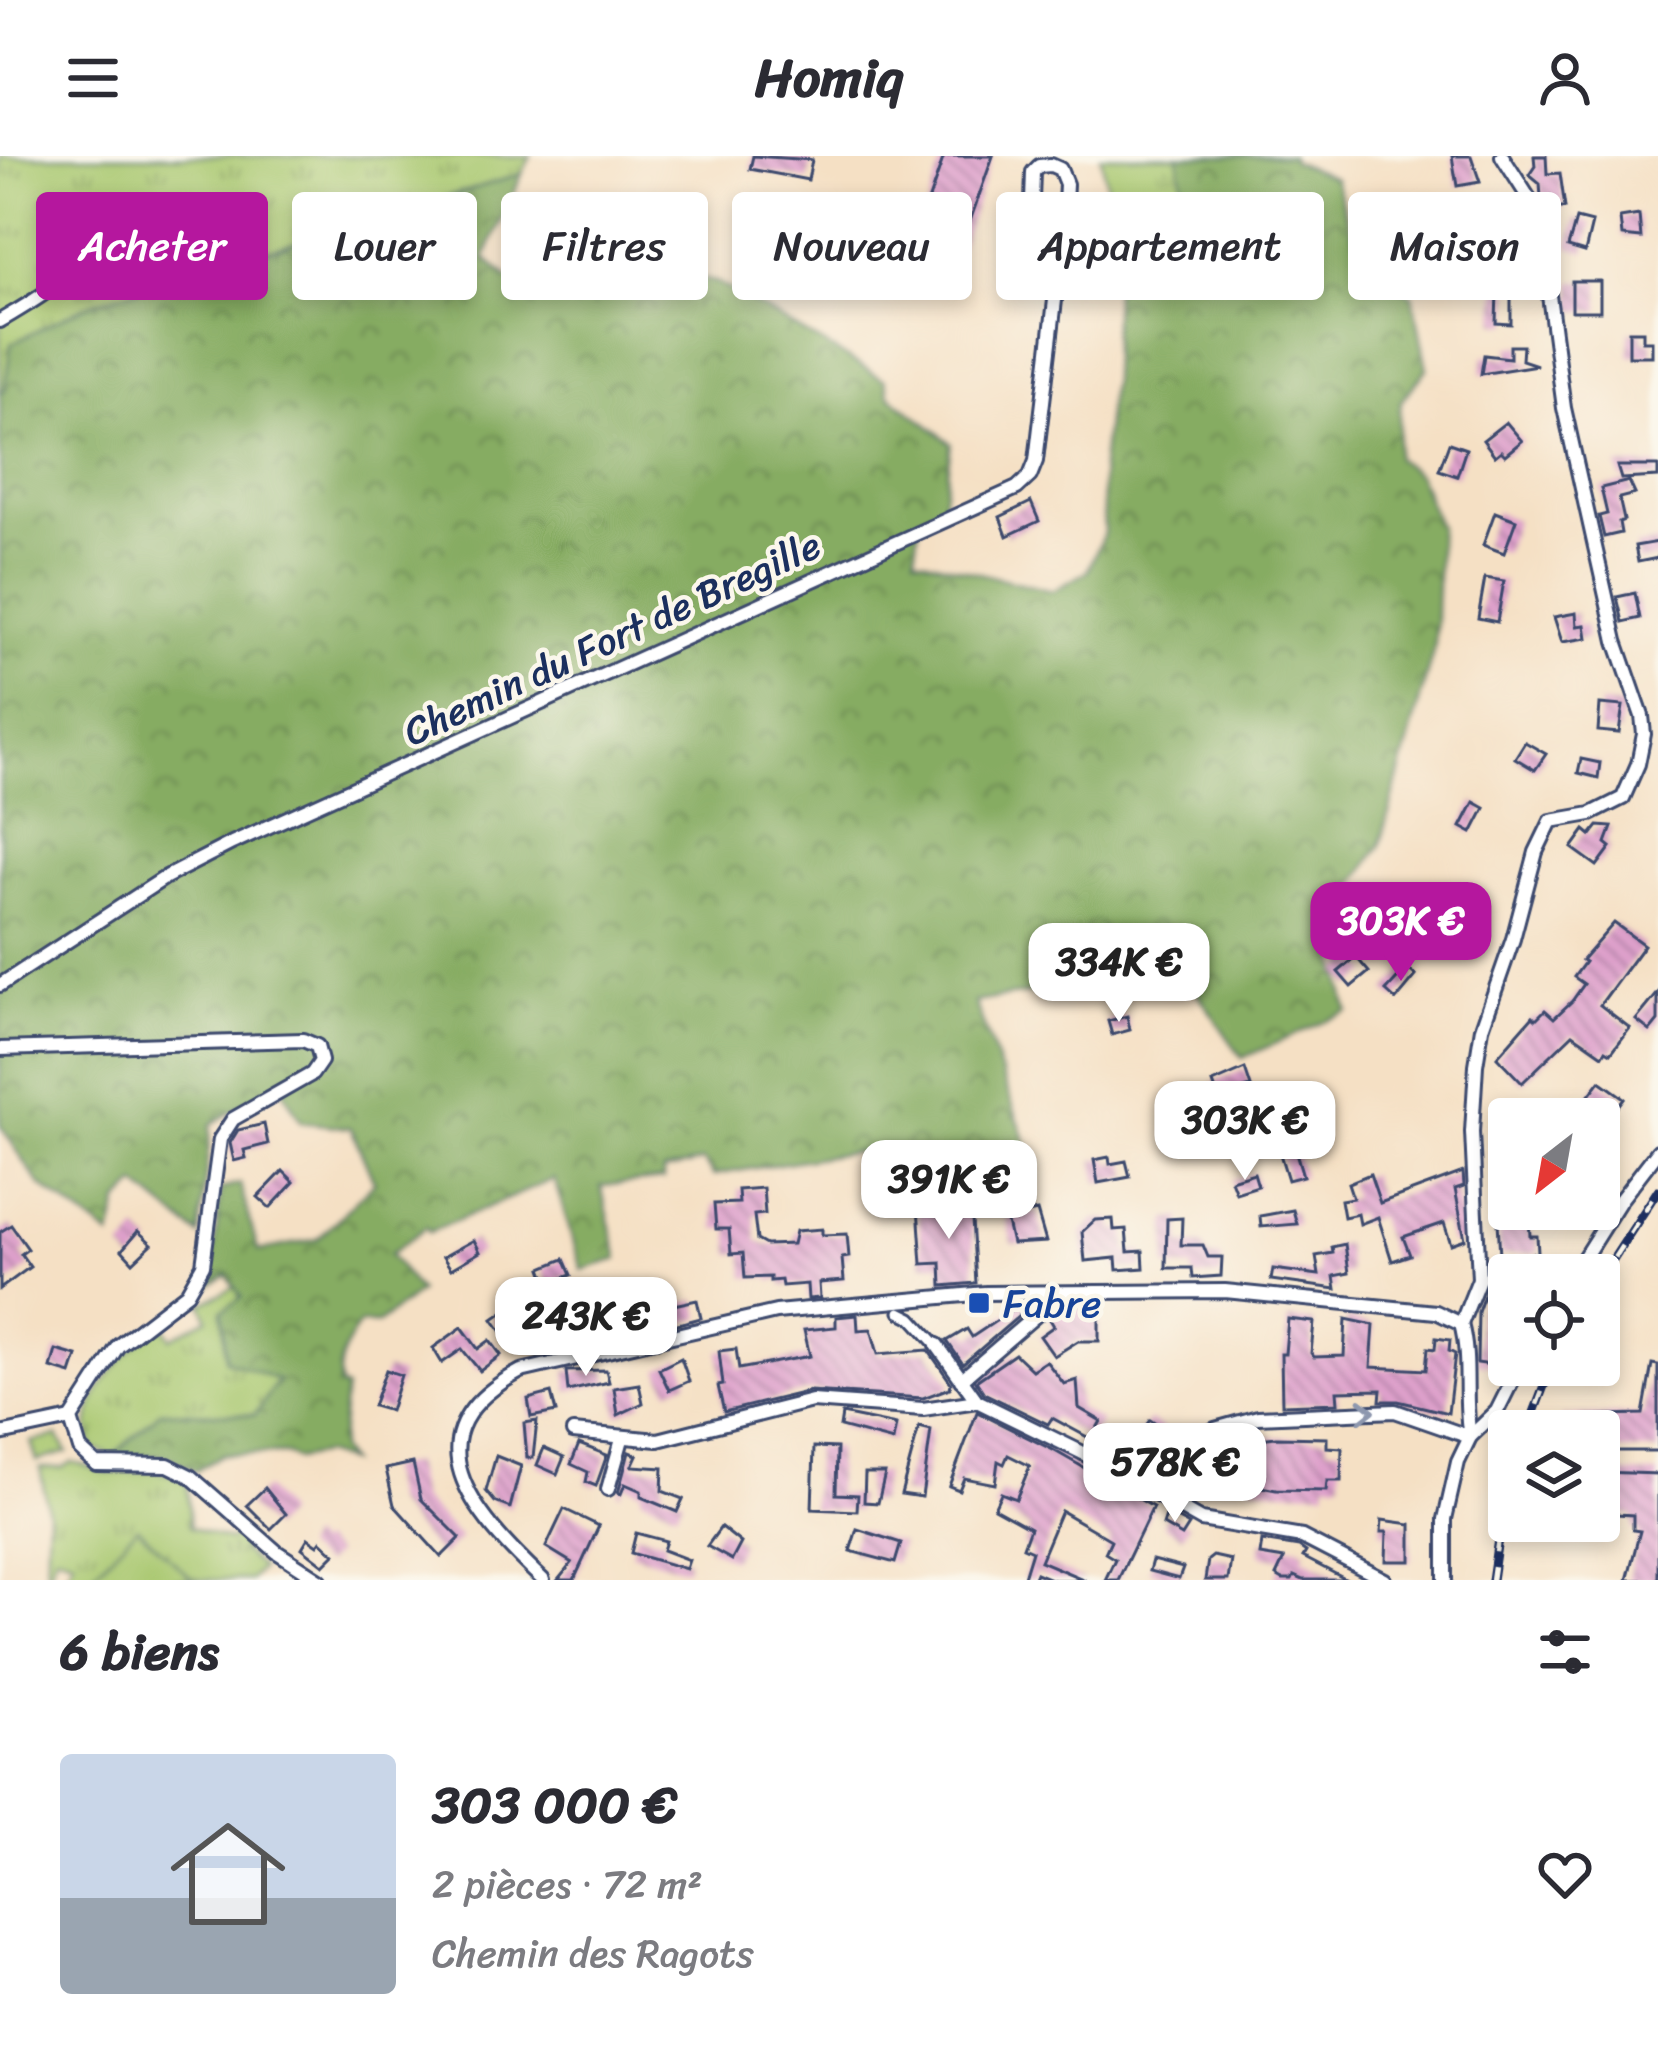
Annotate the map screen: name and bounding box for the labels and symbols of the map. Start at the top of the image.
street label: Chemin du Fort de Bregille [392,511,832,765]
pin: 303K € [1303,882,1499,984]
pin: 334K € [1021,923,1217,1025]
pin: 303K € [1147,1081,1343,1183]
north arrow [1488,1098,1620,1230]
pin: 391K € [851,1140,1047,1242]
place label: Fabre [1003,1269,1101,1338]
pin: 243K € [488,1277,684,1379]
marker: Fabre [966,1290,992,1316]
one-way arrow [1358,1398,1376,1424]
pin: 578K € [1077,1423,1273,1525]

